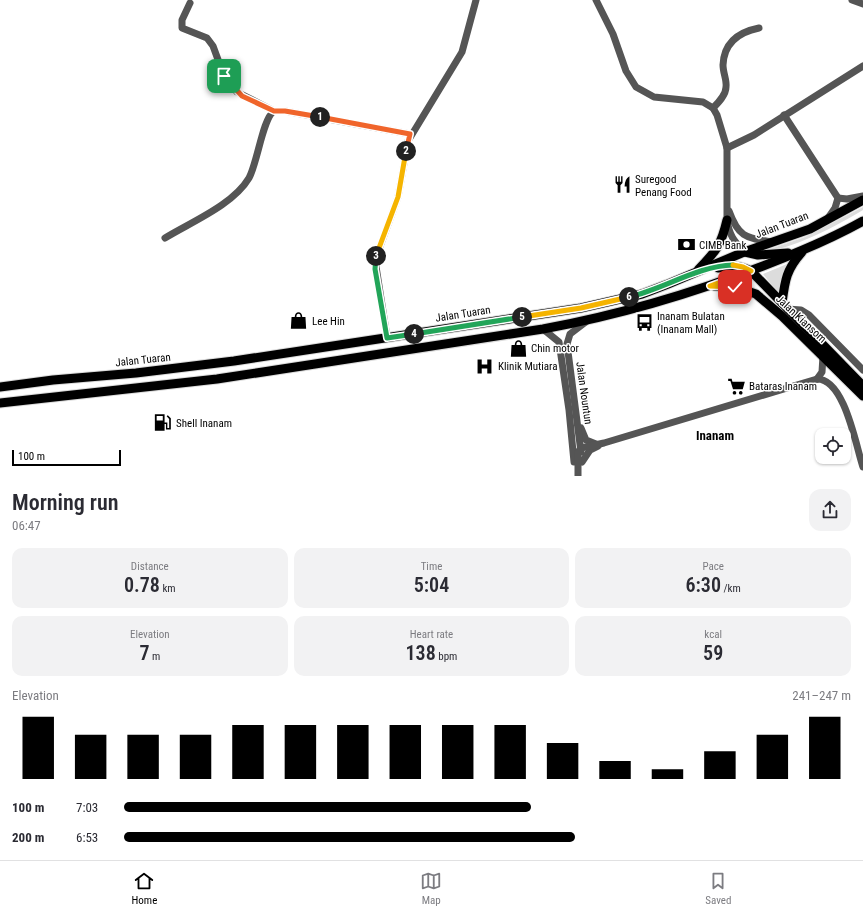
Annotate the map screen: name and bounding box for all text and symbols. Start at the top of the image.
pin [207,59,241,93]
icon: arrive [213,65,235,87]
pin: 1 [310,107,330,127]
text: 1 [317,110,323,123]
pin: 2 [396,141,416,161]
text: 2 [403,144,409,157]
place label: Suregood Penang Food [635,173,692,199]
restaurant icon: Suregood Penang Food [612,175,632,195]
street label: Jalan Tuaran [754,209,810,241]
bank icon: CIMB Bank [676,235,696,255]
place label: CIMB Bank [699,239,746,252]
pin: 3 [366,246,386,266]
text: 3 [373,249,379,262]
pin [718,270,752,304]
icon: check [724,276,746,298]
pin: 6 [619,287,639,307]
text: 6 [626,290,632,303]
street label: Jalan Kiansom [773,292,829,346]
street label: Jalan Tuaran [435,303,491,325]
pin: 5 [512,307,532,327]
text: 5 [519,310,525,323]
place label: Inanam Bulatan (Inanam Mall) [657,310,725,336]
shop icon: Lee Hin [289,311,309,331]
bus stop icon: Inanam Bulatan (Inanam Mall) [634,312,654,332]
place label: Lee Hin [312,315,345,328]
pin: 4 [404,324,424,344]
text: 4 [411,327,417,340]
shop icon: Chin motor [508,338,528,358]
place label: Chin motor [531,342,579,355]
street label: Jalan Tuaran [115,351,171,369]
hospital icon: Klinik Mutiara [475,356,495,376]
place label: Klinik Mutiara [498,360,557,373]
street label: Jalan Nountun [573,361,595,425]
supermarket icon: Bataras Inanam [726,376,746,396]
place label: Bataras Inanam [749,380,817,393]
fuel station icon: Shell Inanam [153,413,173,433]
place label: Shell Inanam [176,417,232,430]
district label: Inanam [696,428,734,443]
map controls [815,428,851,464]
button: locate [815,428,851,464]
scale bar [12,448,121,467]
text: 100 m [18,450,45,463]
button: share [809,489,851,531]
text: Morning run [12,490,119,515]
text: 06:47 [12,518,41,533]
text: Distance [131,560,169,573]
text: Time [421,560,442,573]
text: Pace [702,560,724,573]
text: 0.78 [124,573,160,597]
text: 5:04 [414,573,449,597]
text: 6:30 [685,573,721,597]
text: km [160,582,176,595]
text: /km [721,582,741,595]
text: Elevation [130,628,170,641]
text: Heart rate [410,628,453,641]
text: kcal [704,628,722,641]
text: 7 [139,641,149,665]
text: 138 [406,641,436,665]
text: 59 [703,641,723,665]
text: m [149,650,160,663]
text: bpm [436,650,457,663]
text: Elevation [12,688,59,703]
text: 241–247 m [792,688,851,703]
text: 100 m [12,800,44,815]
text: 7:03 [76,800,98,815]
text: 200 m [12,830,44,845]
text: 6:53 [76,830,98,845]
tab: Home [132,870,157,907]
tab: Map [420,870,442,907]
tab: Saved [705,870,731,907]

